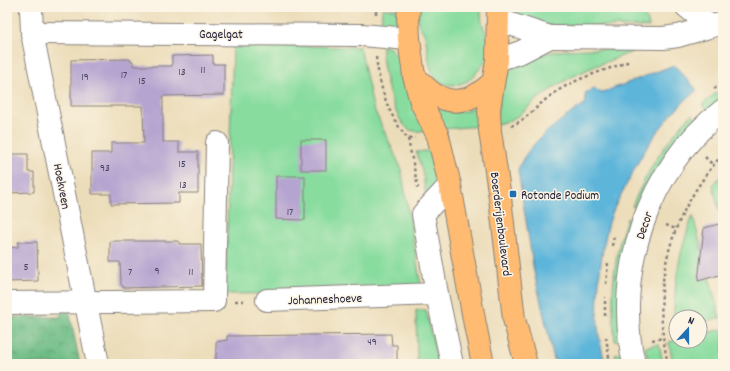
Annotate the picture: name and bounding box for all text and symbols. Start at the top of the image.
street label: Gagelgat [199,26,243,45]
house number: 11 [201,63,205,79]
house number: 13 [178,65,186,81]
house number: 17 [121,68,127,84]
house number: 19 [81,70,89,86]
house number: 15 [138,74,146,90]
house number: 15 [178,157,186,173]
house number: 93 [100,161,110,177]
street label: Hoekveen [47,162,74,211]
street label: Boerderijenboulevard [484,171,515,278]
house number: 13 [179,178,187,194]
place label: Rotonde Podium [521,187,599,206]
marker: Rotonde Podium [508,189,518,199]
house number: 17 [287,205,293,221]
street label: Decor [632,209,659,242]
house number: 5 [23,260,29,276]
house number: 9 [154,264,160,280]
house number: 7 [128,265,132,281]
house number: 11 [189,265,193,281]
street label: Johanneshoeve [288,290,363,311]
north arrow [668,309,708,349]
text: N [685,313,697,330]
house number: 49 [367,335,377,351]

